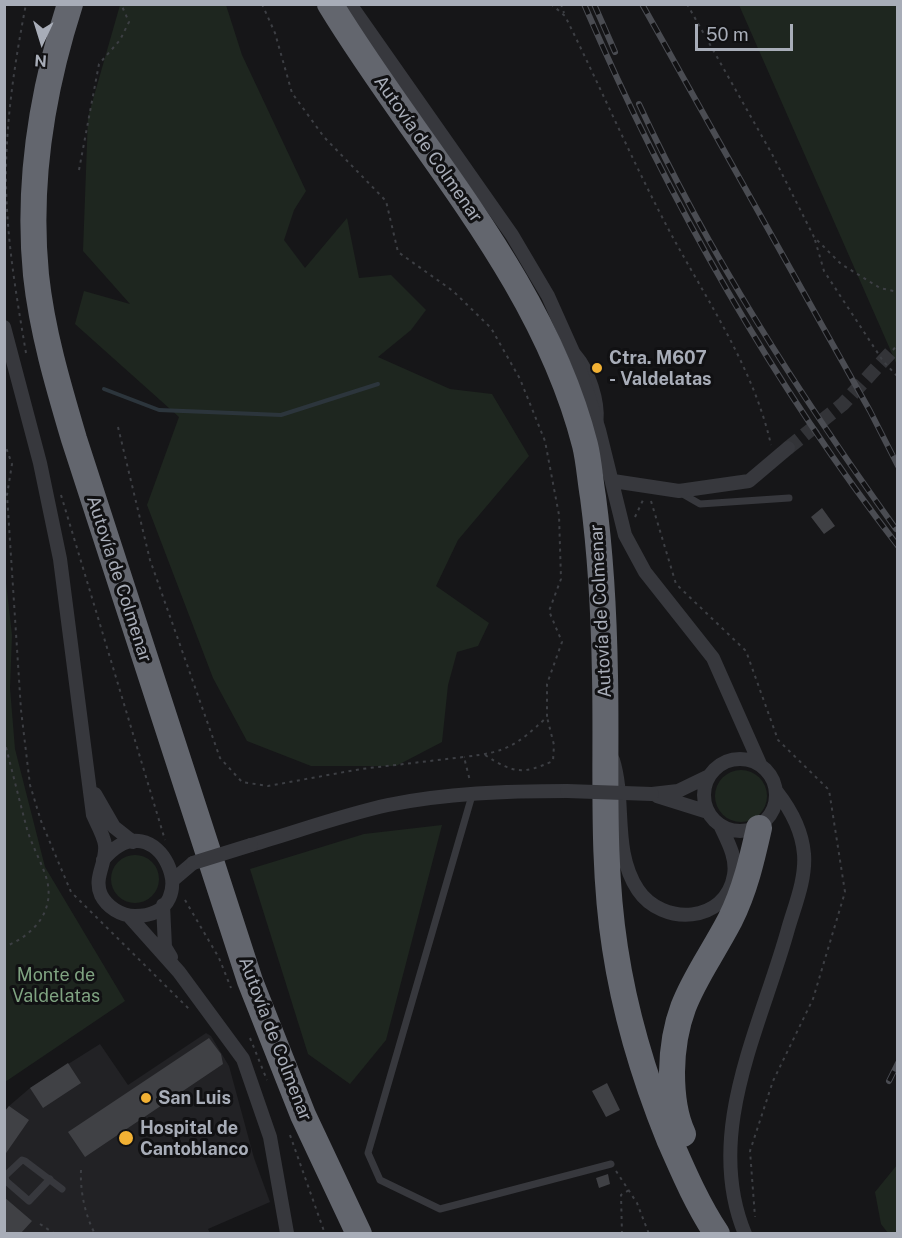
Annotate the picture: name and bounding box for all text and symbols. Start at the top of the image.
north arrow [12,12,72,72]
scale bar [698,12,796,50]
text: 50 m [706,24,749,45]
text: N [34,51,48,70]
street label: Autovía de Colmenar [369,72,487,226]
place label: Ctra. M607 - Valdelatas [609,347,712,389]
marker: Ctra. M607 - Valdelatas [590,361,604,375]
street label: Autovía de Colmenar [82,493,156,665]
street label: Autovía de Colmenar [586,524,616,698]
street label: Autovía de Colmenar [234,954,316,1124]
park label: Monte de Valdelatas [12,964,100,1006]
place label: San Luis [158,1087,231,1109]
marker: San Luis [139,1091,153,1105]
place label: Hospital de Cantoblanco [140,1117,249,1160]
marker: Hospital de Cantoblanco [117,1129,135,1147]

